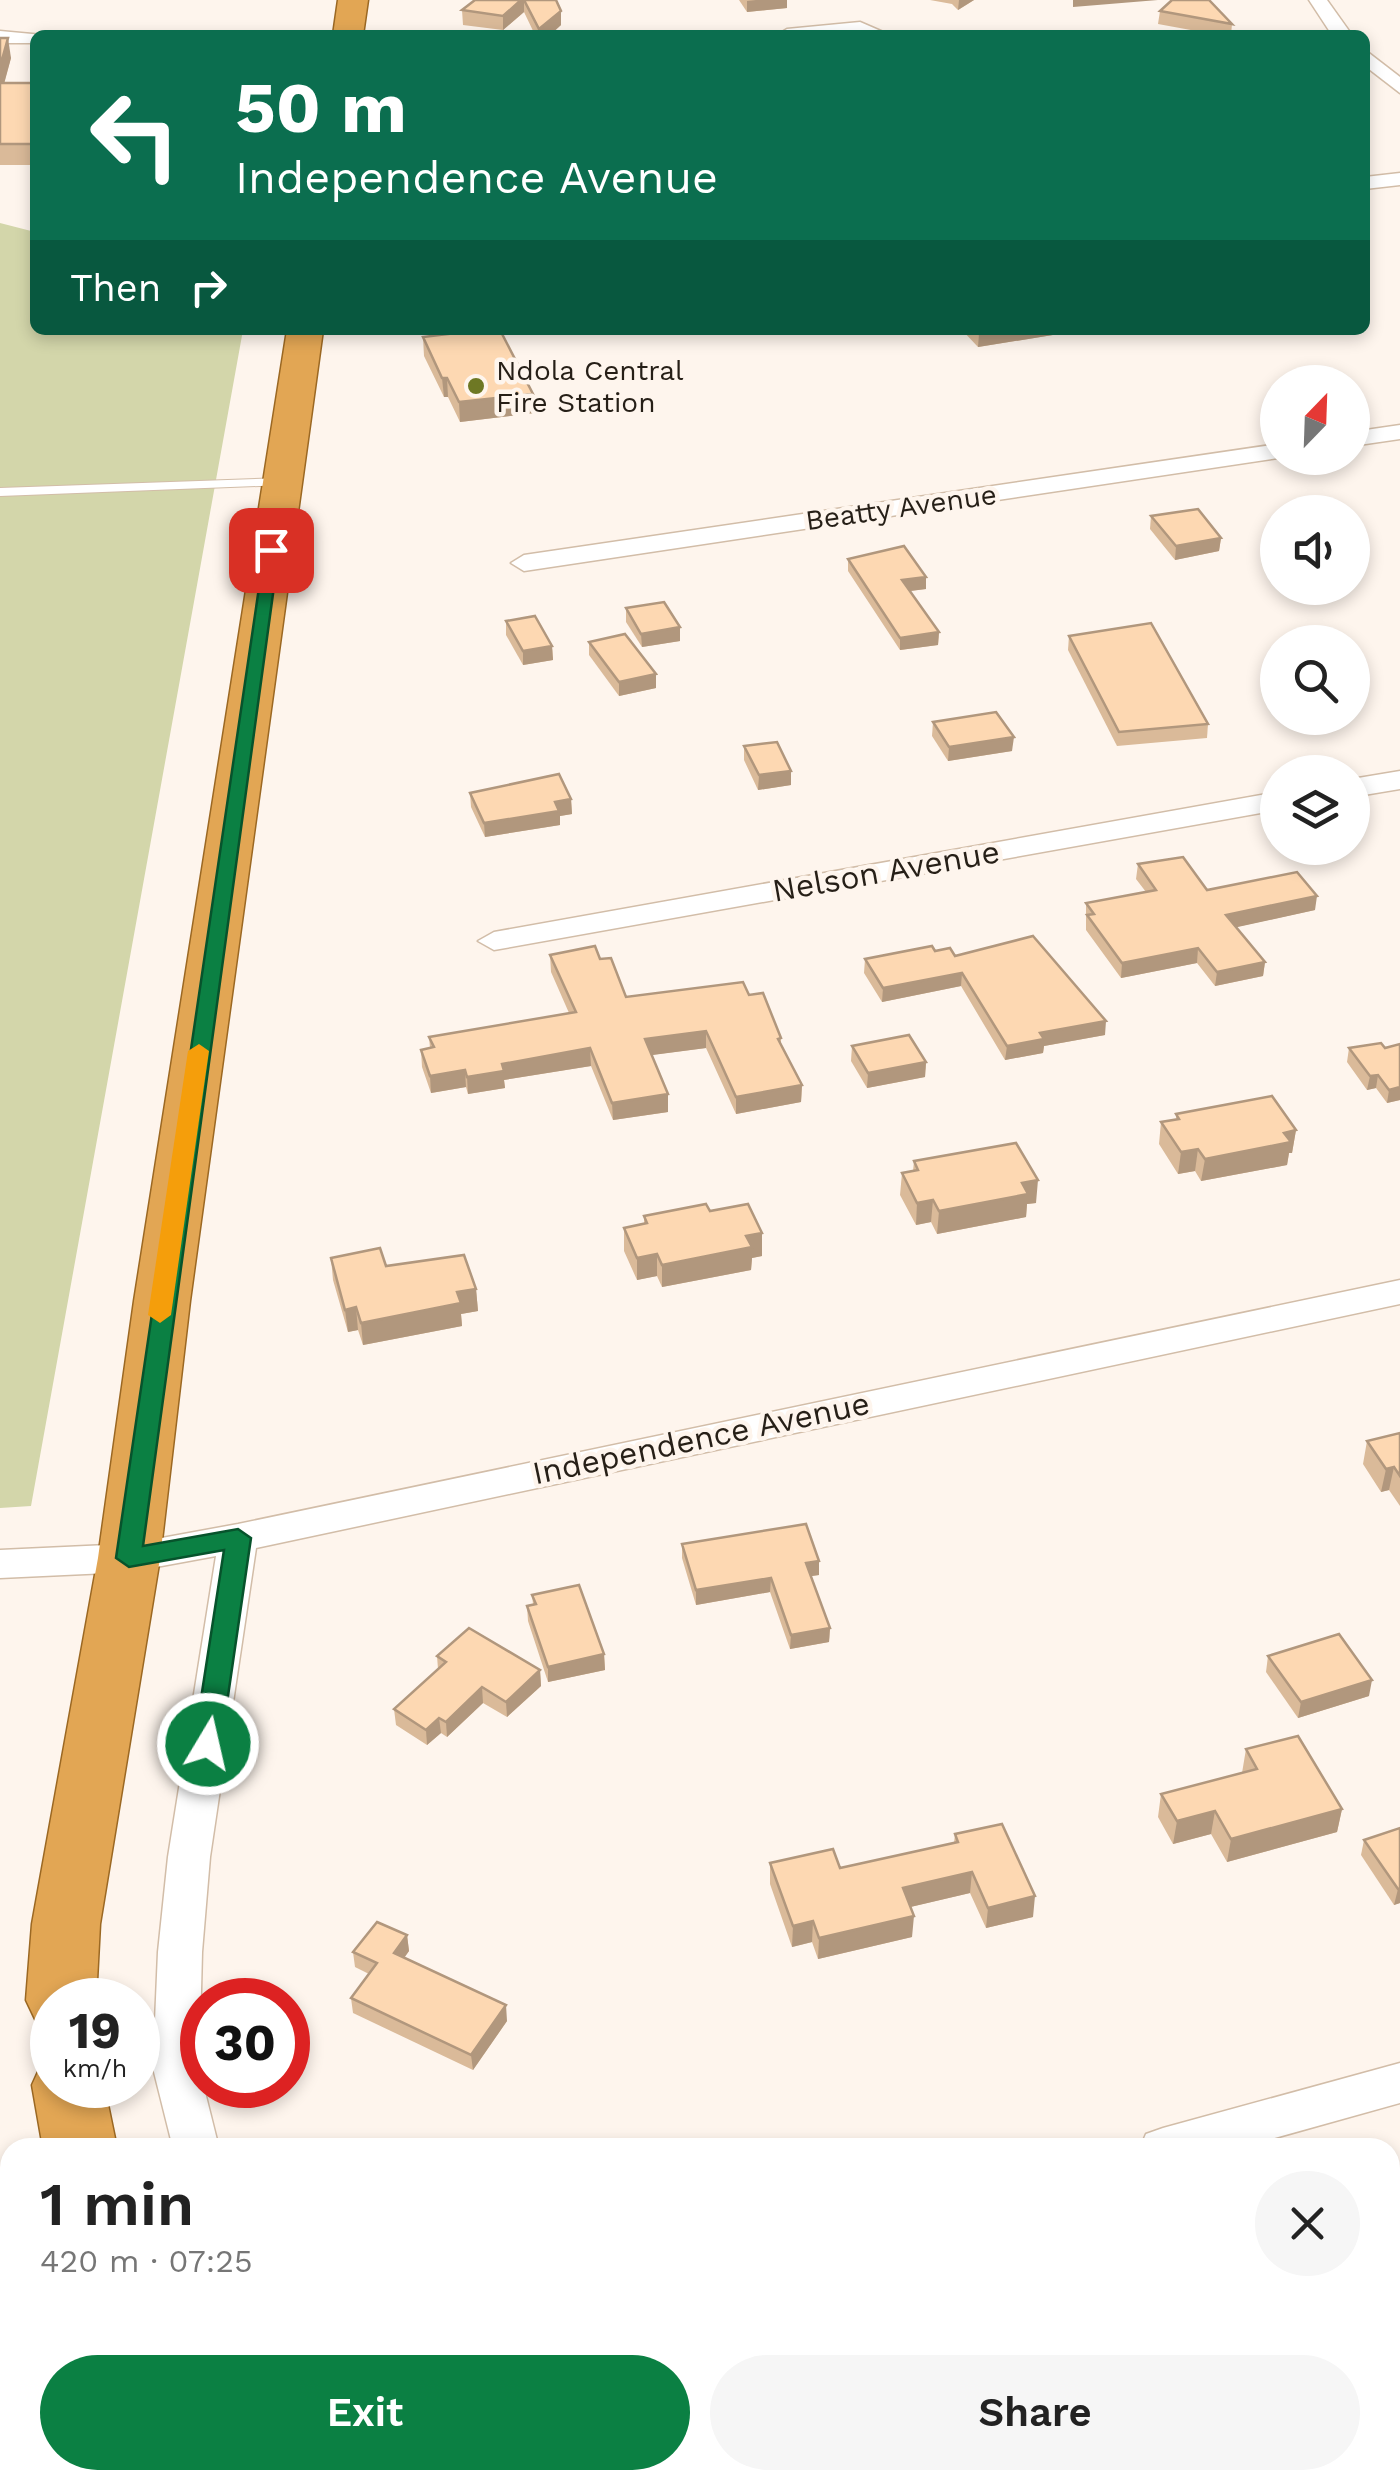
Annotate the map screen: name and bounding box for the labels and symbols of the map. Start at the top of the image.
place label: Ndola Central Fire Station [496,354,684,419]
north arrow [1260,365,1370,475]
marker: Ndola Central Fire Station [465,375,487,397]
street label: Beatty Avenue [803,478,999,537]
pin [229,508,314,593]
street label: Nelson Avenue [769,832,1003,910]
street label: Independence Avenue [529,1384,873,1492]
position arrow [156,1692,260,1796]
speed limit sign: 30 [180,1978,310,2108]

